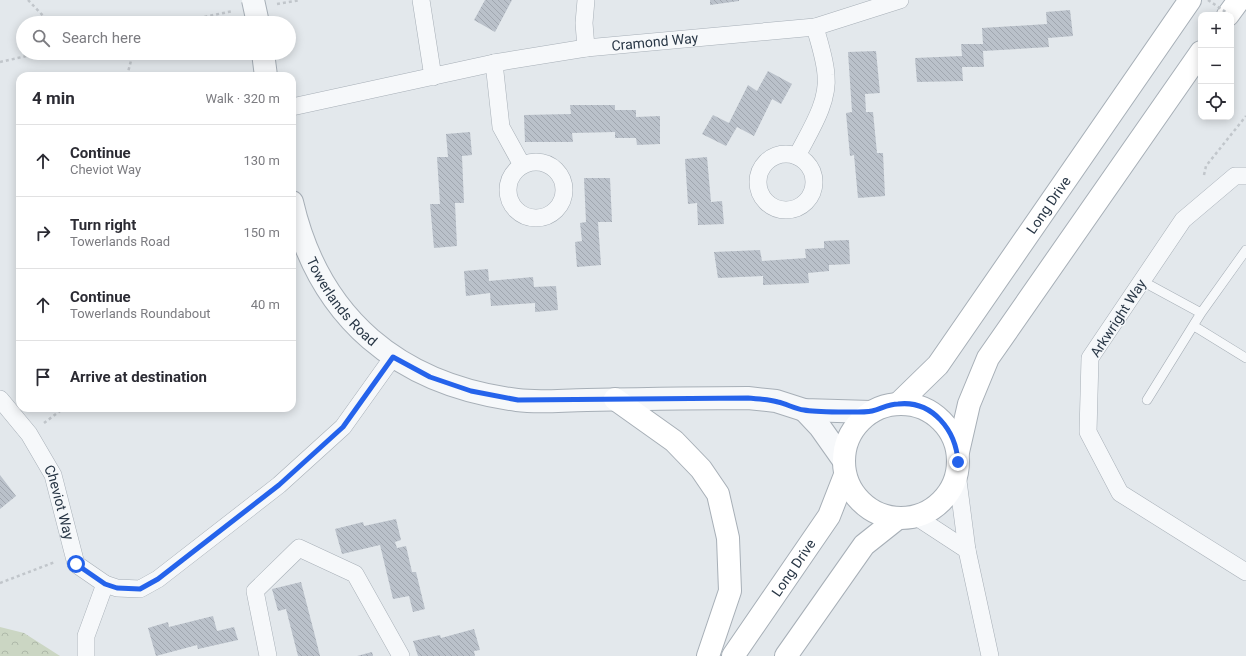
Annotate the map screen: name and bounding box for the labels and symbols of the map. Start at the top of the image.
street label: Cramond Way [611,30,699,54]
street label: Long Drive [1023,173,1074,237]
street label: Towerlands Road [303,255,381,349]
street label: Arkwright Way [1087,276,1149,360]
route end [949,453,967,471]
street label: Cheviot Way [41,462,77,542]
street label: Long Drive [768,536,819,600]
route start [67,555,85,573]

